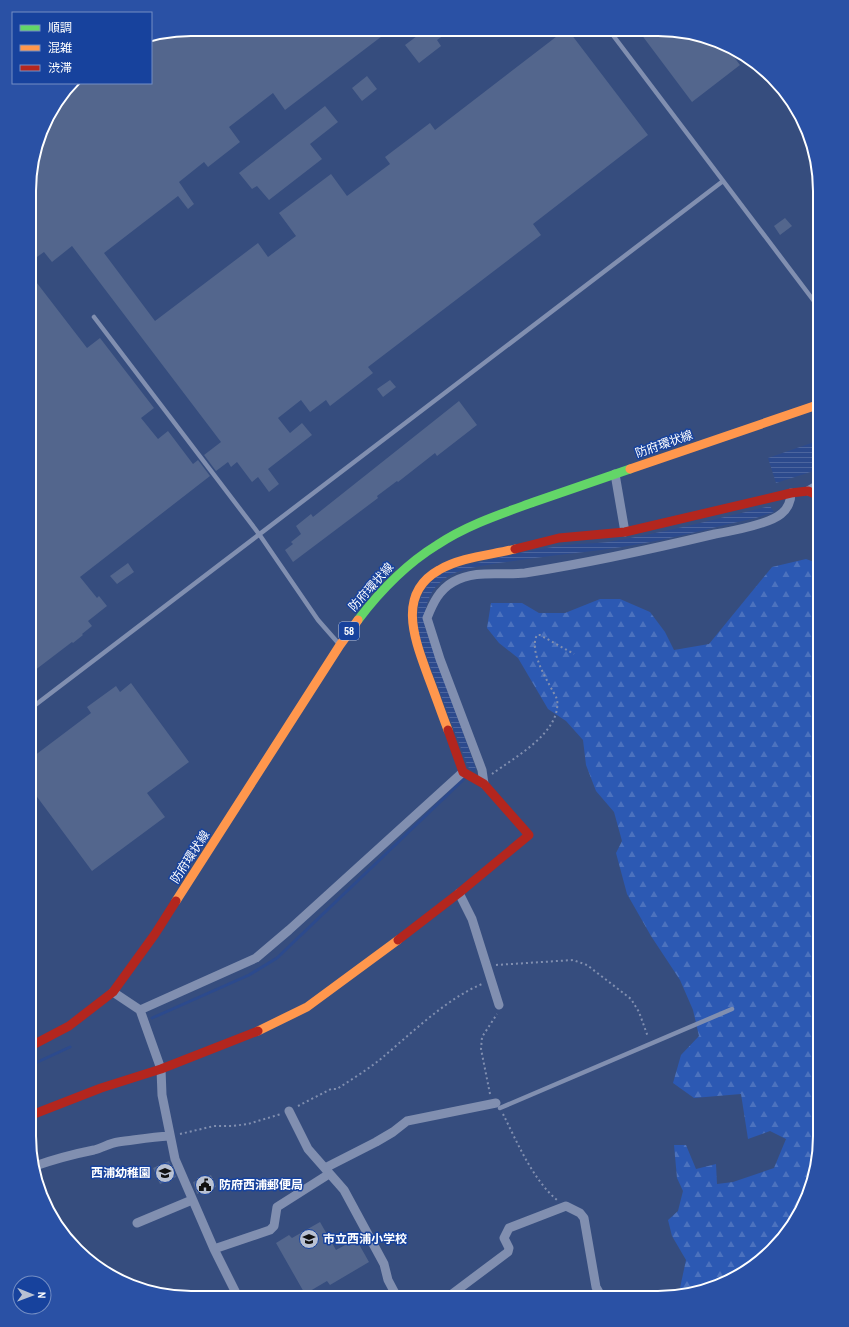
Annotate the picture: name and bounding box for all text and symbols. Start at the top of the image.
legend [12,12,152,84]
text: 順調 [48,20,72,36]
text: 混雑 [48,40,72,56]
text: 渋滞 [48,60,72,76]
street label: 防府環状線 [633,427,695,461]
street label: 防府環状線 [345,559,397,615]
road number: 58 [339,622,359,640]
street label: 防府環状線 [167,827,213,887]
school or university icon: 西浦幼稚園 [154,1162,176,1184]
place label: 西浦幼稚園 [91,1165,151,1181]
public building icon: 防府西浦郵便局 [194,1174,216,1196]
place label: 防府西浦郵便局 [219,1177,303,1193]
school or university icon: 市立西浦小学校 [298,1228,320,1250]
place label: 市立西浦小学校 [323,1231,407,1247]
north arrow [12,1275,52,1315]
text: N [35,1292,49,1299]

